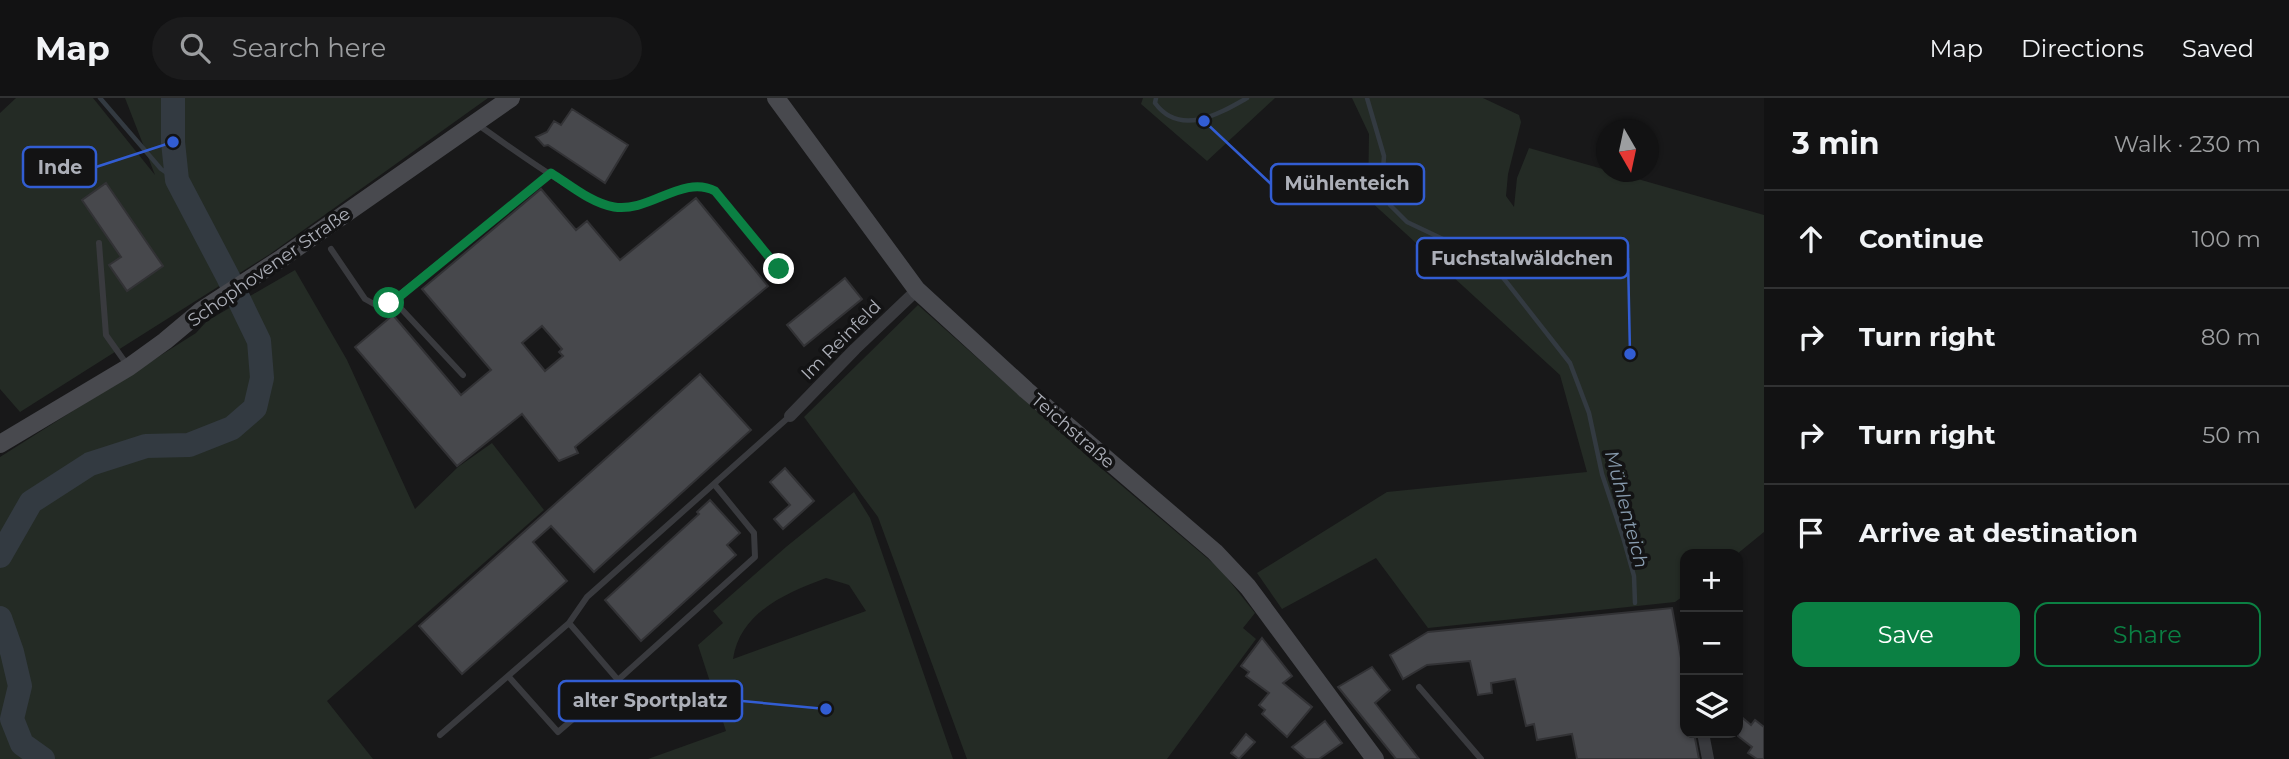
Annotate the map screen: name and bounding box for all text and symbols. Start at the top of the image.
search box [152,17,642,80]
text: Map [35,28,110,68]
icon: search [176,29,214,67]
text: Search here [232,32,386,64]
text: Map [1930,34,1983,63]
text: Directions [2021,34,2144,63]
text: Saved [2182,34,2254,63]
north arrow [1596,119,1659,182]
text: 3 min [1792,125,1879,162]
text: Walk · 230 m [2114,130,2261,158]
callout: Inde [23,147,96,187]
text: Inde [38,156,82,179]
callout: Mühlenteich [1271,164,1424,204]
text: Mühlenteich [1284,172,1410,195]
street label: Schophovener Straße [183,202,355,332]
icon: ahead [1792,220,1830,258]
text: Continue [1859,223,1984,255]
text: 100 m [2192,225,2261,253]
callout: Fuchstalwäldchen [1417,238,1628,278]
text: Fuchstalwäldchen [1431,247,1613,270]
route end [763,253,794,284]
route start [373,287,404,318]
street label: Im Reinfeld [796,295,886,385]
icon: right [1792,318,1830,356]
text: Turn right [1859,321,1995,353]
text: 80 m [2201,323,2261,351]
street label: Teichstraße [1027,389,1119,473]
icon: right [1792,416,1830,454]
text: Turn right [1859,419,1995,451]
text: 50 m [2202,421,2261,449]
water label: Mühlenteich [1600,448,1653,570]
icon: arrive [1792,514,1830,552]
text: Arrive at destination [1859,517,2138,549]
map controls [1680,549,1743,738]
button: + [1680,549,1743,612]
button: Save [1792,602,2020,667]
button: Share [2034,602,2261,667]
button: − [1680,612,1743,675]
button: layers [1680,675,1743,738]
callout: alter Sportplatz [559,681,742,721]
text: alter Sportplatz [573,689,727,712]

